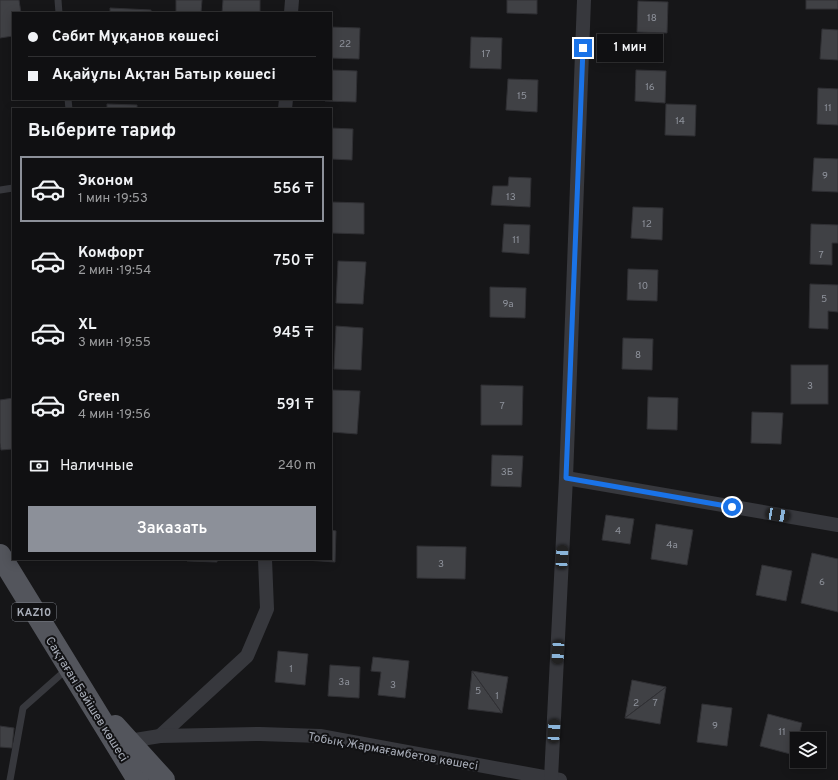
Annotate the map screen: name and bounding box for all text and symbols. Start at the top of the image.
house number: 18 [647,12,657,25]
text: Сәбит Мұқанов көшесі [52,28,219,47]
callout: 1 мин [597,34,663,62]
house number: 22 [339,38,351,51]
route end [574,39,592,57]
text: 1 мин [613,40,647,56]
house number: 17 [482,48,490,61]
text: Ақайұлы Ақтан Батыр көшесі [52,66,276,85]
house number: 16 [645,81,655,94]
house number: 15 [517,90,527,103]
house number: 11 [824,102,832,115]
house number: 14 [675,115,685,128]
text: Выберите тариф [28,120,176,143]
house number: 9 [822,170,828,183]
icon: car [30,171,66,207]
text: Эконом [78,172,133,191]
text: 556 ₸ [273,180,314,199]
text: 1 мин · 19:53 [78,191,148,207]
house number: 13 [506,191,516,204]
house number: 12 [642,218,652,231]
house number: 11 [512,234,520,247]
icon: car [30,243,66,279]
text: Комфорт [78,244,144,263]
house number: 7 [818,249,824,262]
text: 750 ₸ [274,252,314,271]
text: 2 мин · 19:54 [78,263,151,279]
house number: 10 [638,280,648,293]
house number: 5 [821,293,827,306]
house number: 9а [502,298,514,311]
icon: car [30,315,66,351]
text: XL [78,316,96,335]
text: 945 ₸ [273,324,314,343]
text: 3 мин · 19:55 [78,335,151,351]
house number: 8 [635,349,641,362]
house number: 3 [807,380,813,393]
icon: car [30,387,66,423]
text: Green [78,388,120,407]
text: 591 ₸ [276,396,314,415]
house number: 7 [499,400,505,413]
text: 4 мин · 19:56 [78,407,151,423]
icon: cash [28,455,50,477]
text: Наличные [60,457,134,476]
text: 240 m [278,458,316,474]
house number: 3Б [501,466,513,479]
route start [723,498,741,516]
button: Заказать [28,506,316,552]
car [765,507,791,523]
house number: 4 [615,525,621,538]
house number: 4а [666,539,678,552]
car [555,545,569,569]
house number: 3 [438,558,444,571]
house number: 6 [819,576,825,589]
road number: KAZ10 [12,603,56,621]
street label: Сақтаған Бәйішев көшесі [41,634,131,765]
car [551,640,565,664]
house number: 1 [289,663,293,676]
house number: 3а [338,676,350,689]
house number: 3 [390,679,396,692]
house number: 5 [475,685,481,698]
house number: 1 [495,690,499,703]
house number: 2 [633,697,639,710]
house number: 7 [652,697,658,710]
car [547,719,561,743]
house number: 9 [712,720,718,733]
house number: 11 [778,726,786,739]
street label: Тобық Жармағамбетов көшесі [307,729,479,775]
map controls [790,732,826,768]
button: layers [790,732,826,768]

